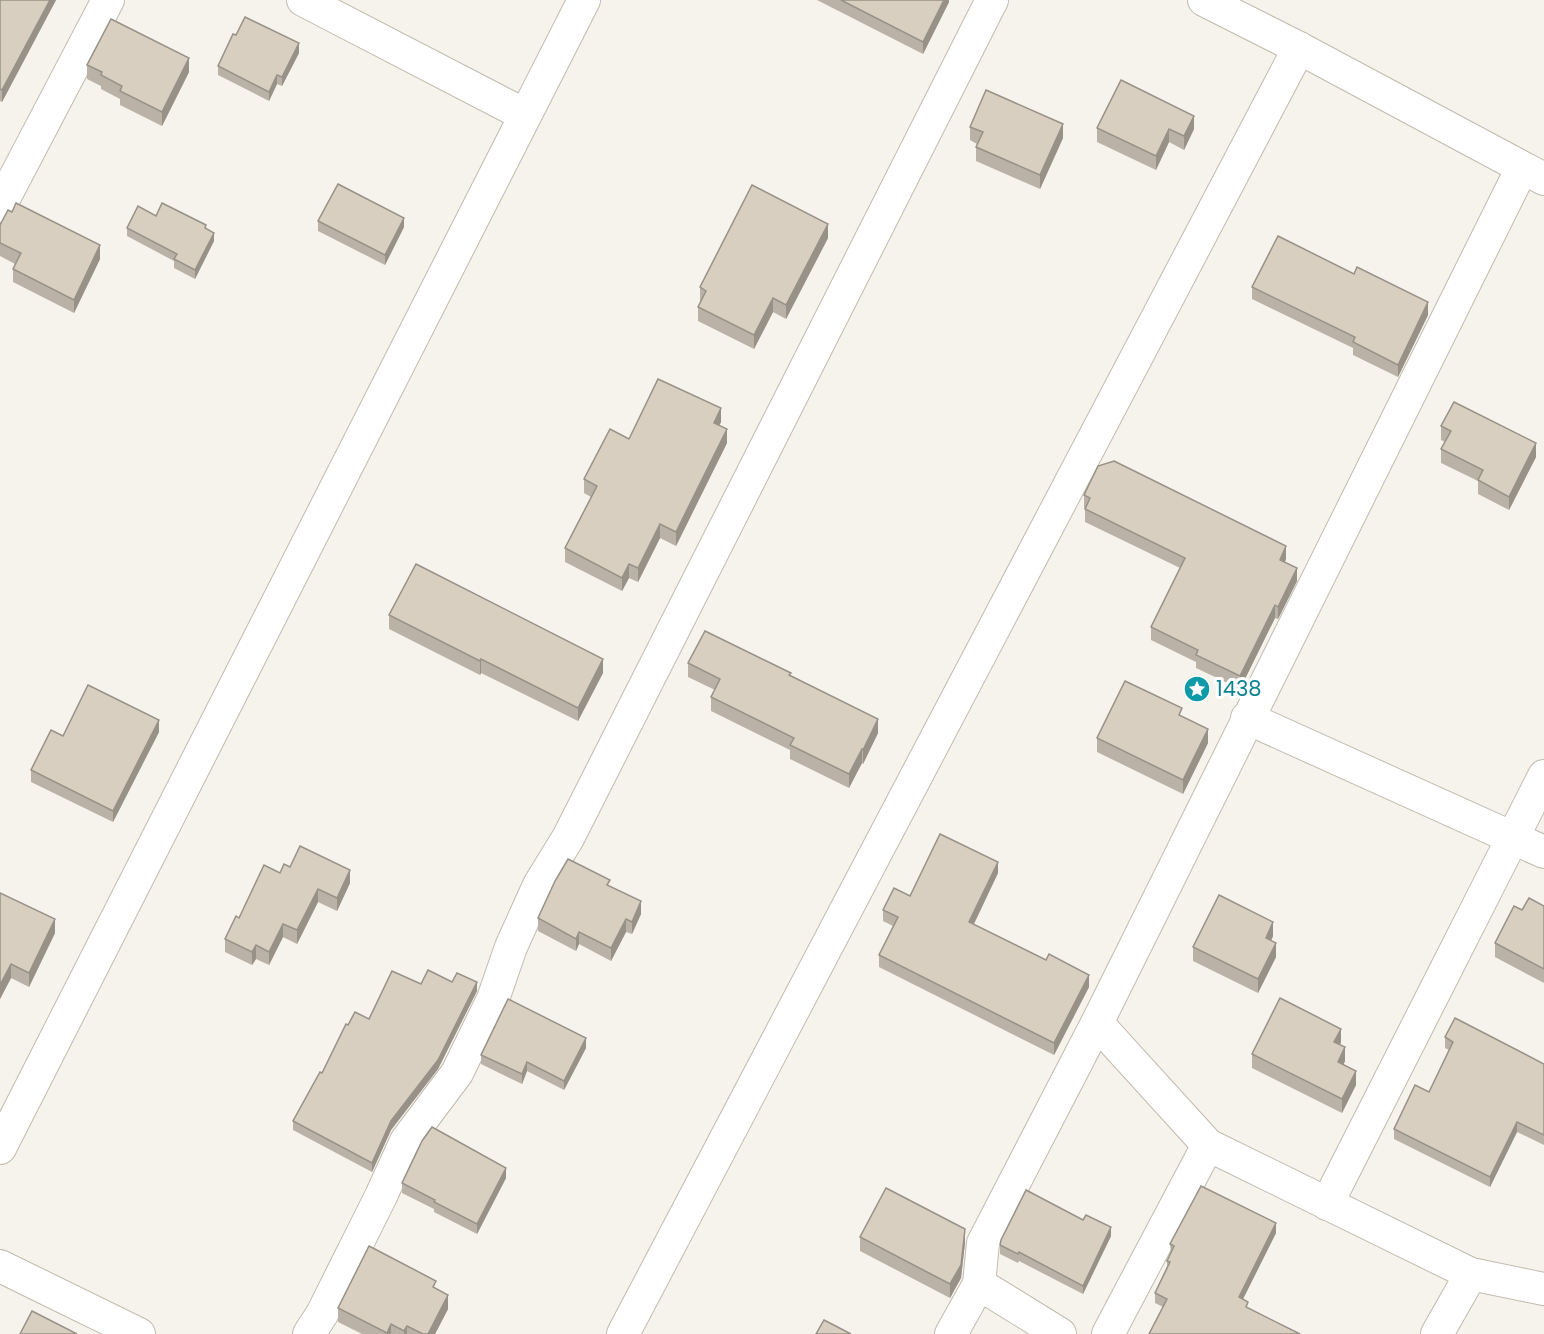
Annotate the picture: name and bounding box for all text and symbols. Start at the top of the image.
place icon: 1438 [1182,674,1212,704]
place label: 1438 [1216,674,1262,703]

